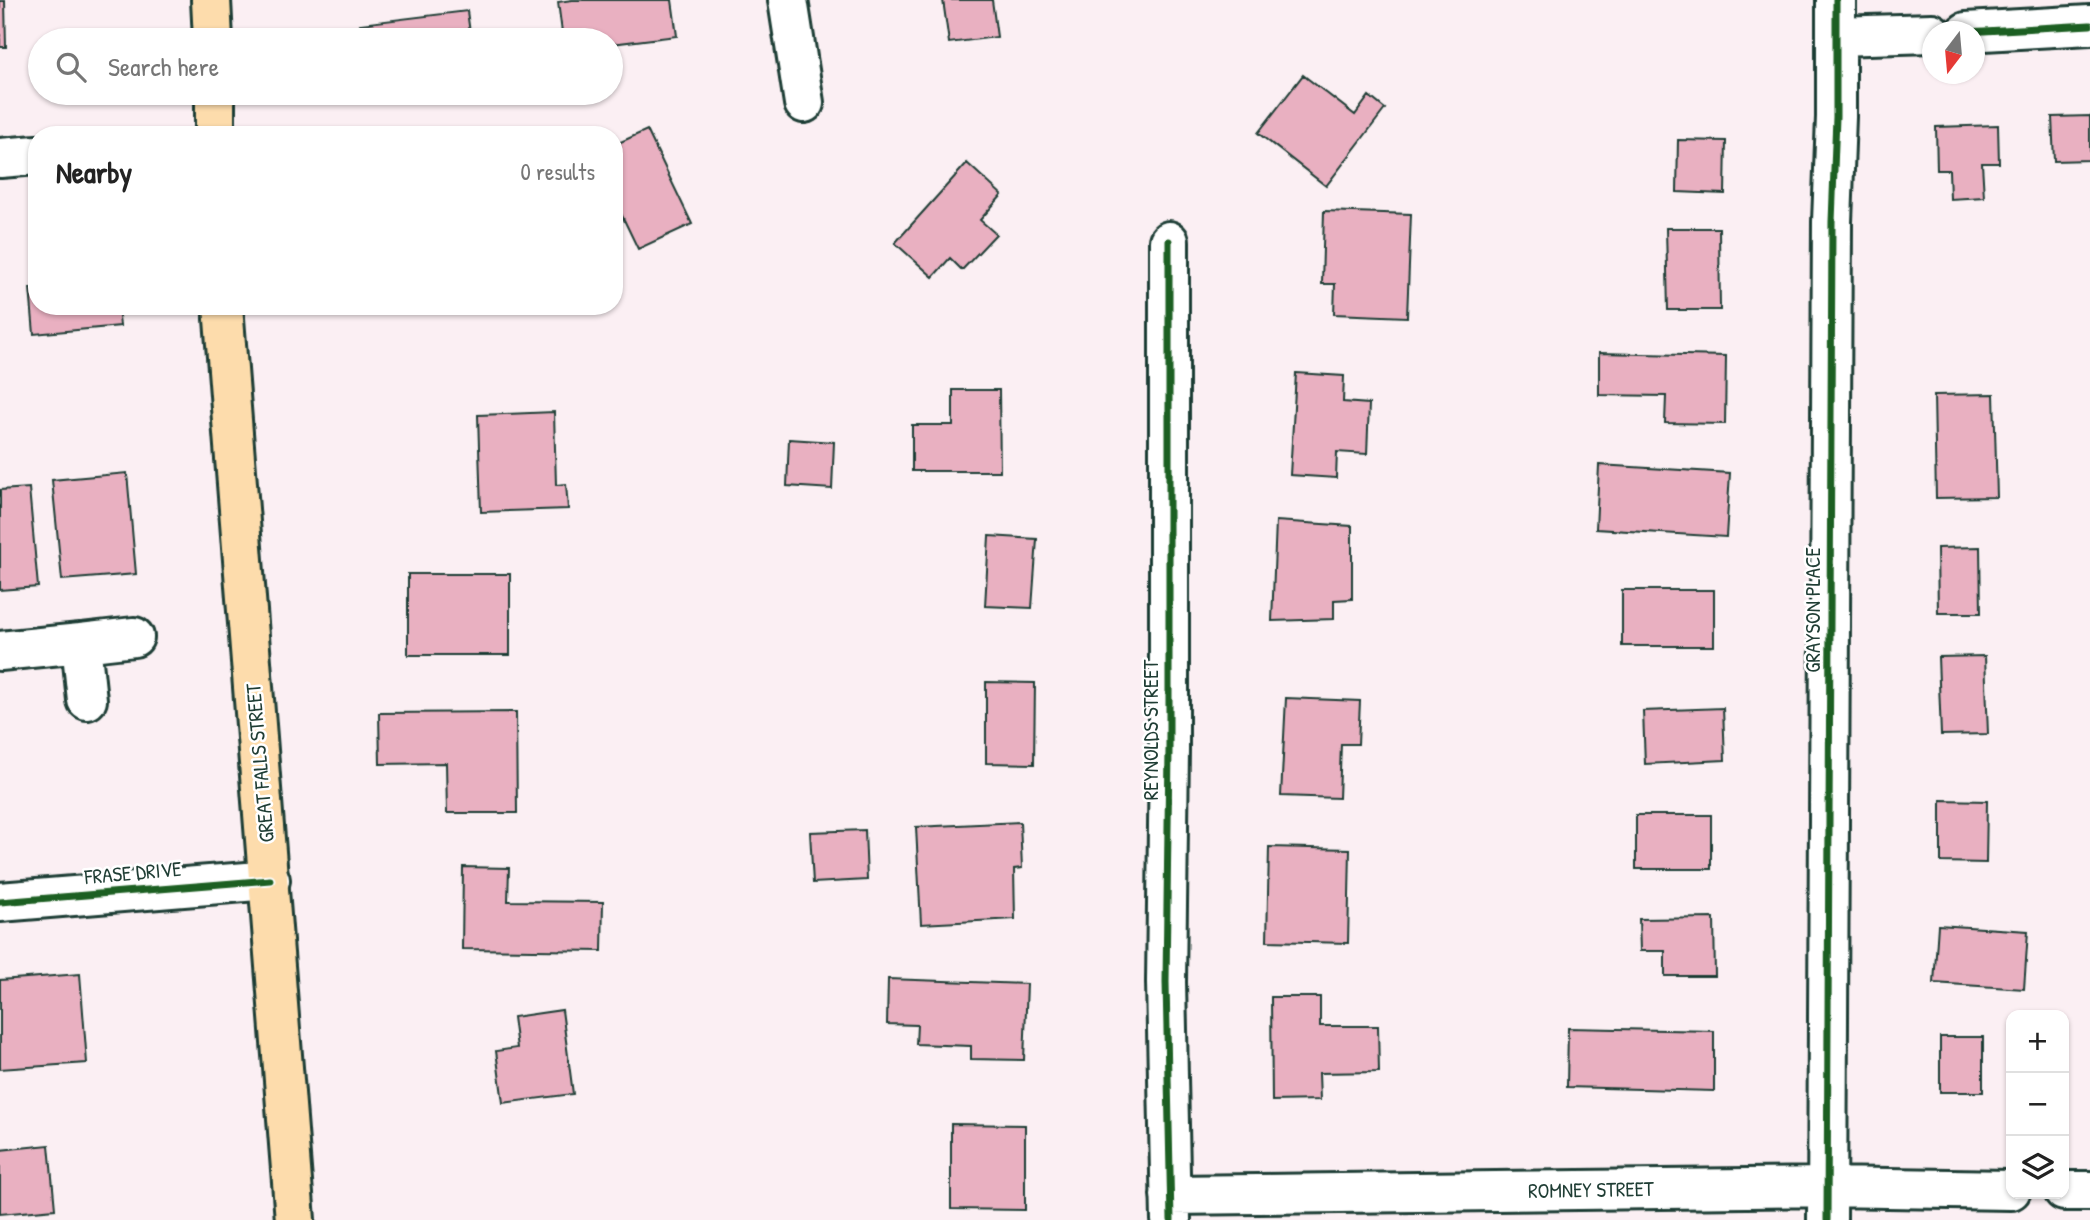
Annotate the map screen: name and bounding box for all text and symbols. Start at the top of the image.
north arrow [1922,21,1985,84]
search box [28,28,623,105]
icon: search [52,48,90,86]
text: Search here [108,49,219,84]
text: Nearby [56,152,132,192]
text: 0 results [520,156,595,187]
street label: GRAYSON PLACE [1798,547,1827,673]
street label: REYNOLDS STREET [1136,659,1165,800]
street label: GREAT FALLS STREET [238,681,281,844]
street label: FRASE DRIVE [82,854,183,891]
map controls [2006,1010,2069,1199]
button: + [2006,1010,2069,1073]
button: − [2006,1073,2069,1136]
button: layers [2006,1136,2069,1199]
street label: ROMNEY STREET [1528,1174,1655,1205]

